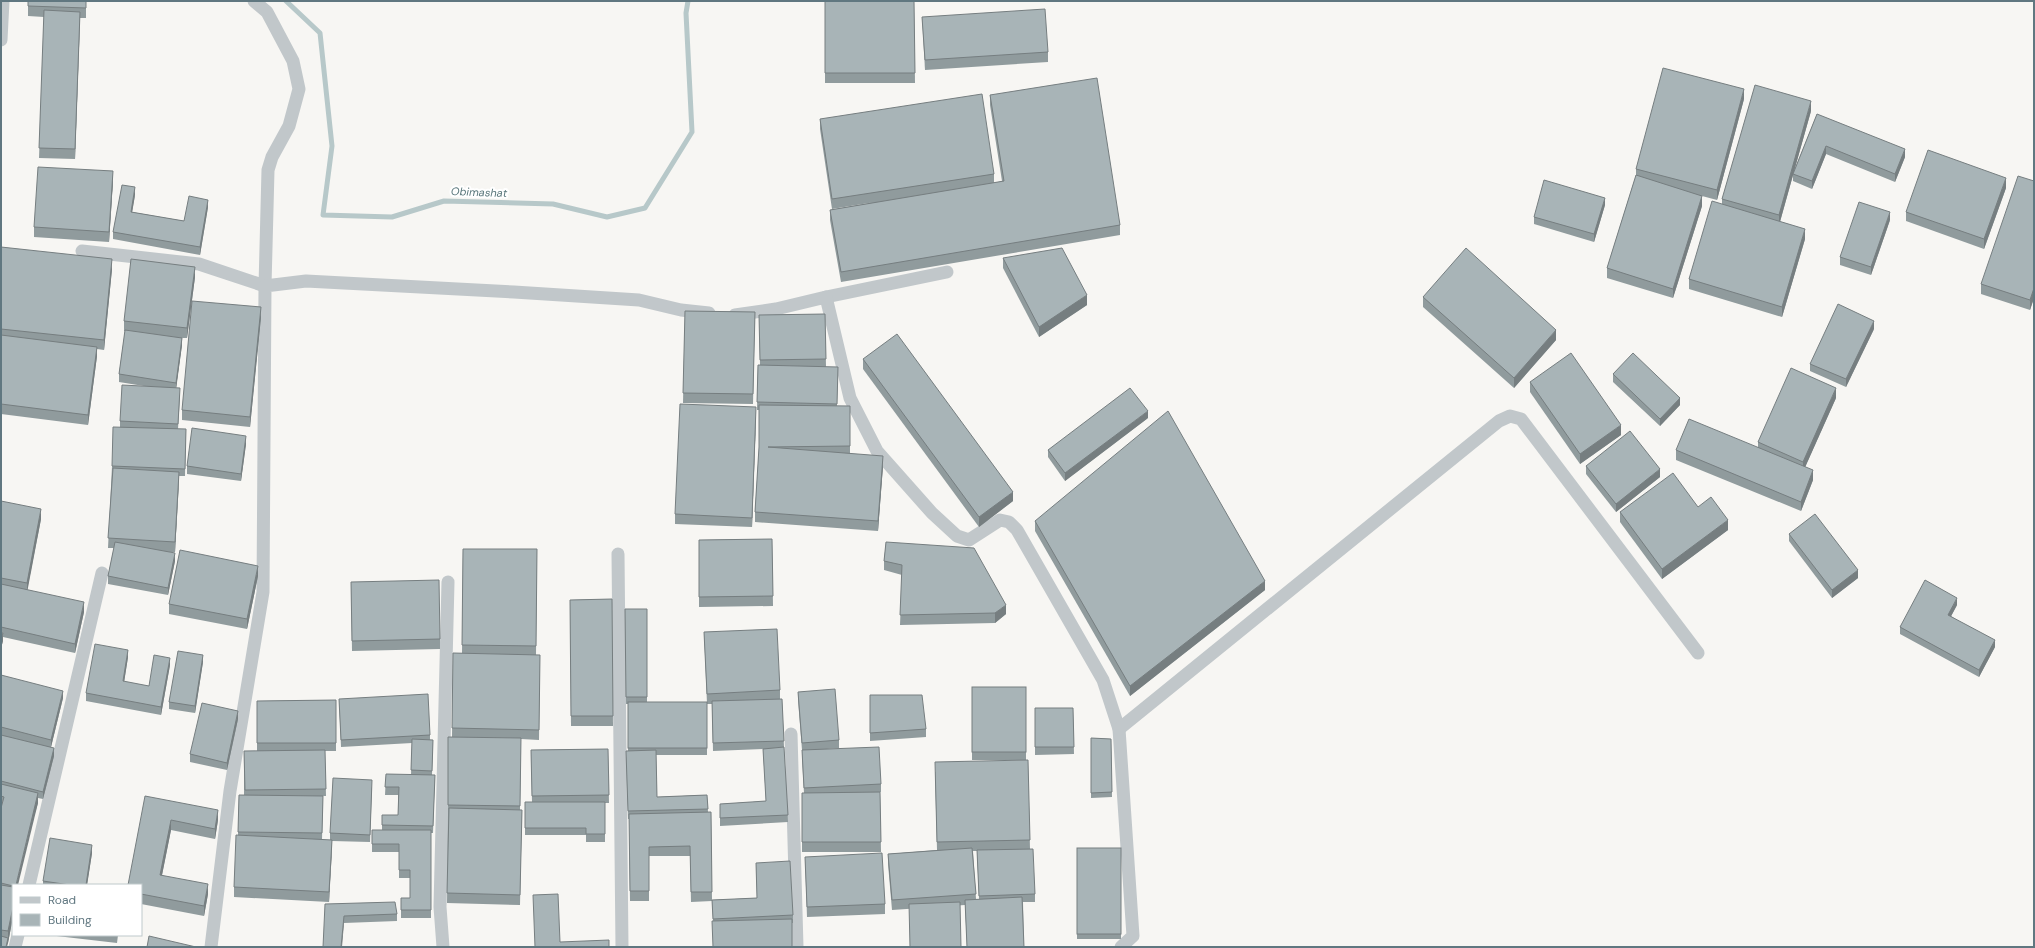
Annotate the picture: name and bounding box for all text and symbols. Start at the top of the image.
water label: Obimashat [451,184,508,200]
legend [12,884,142,936]
text: Road [48,892,76,908]
text: Building [48,912,92,928]

